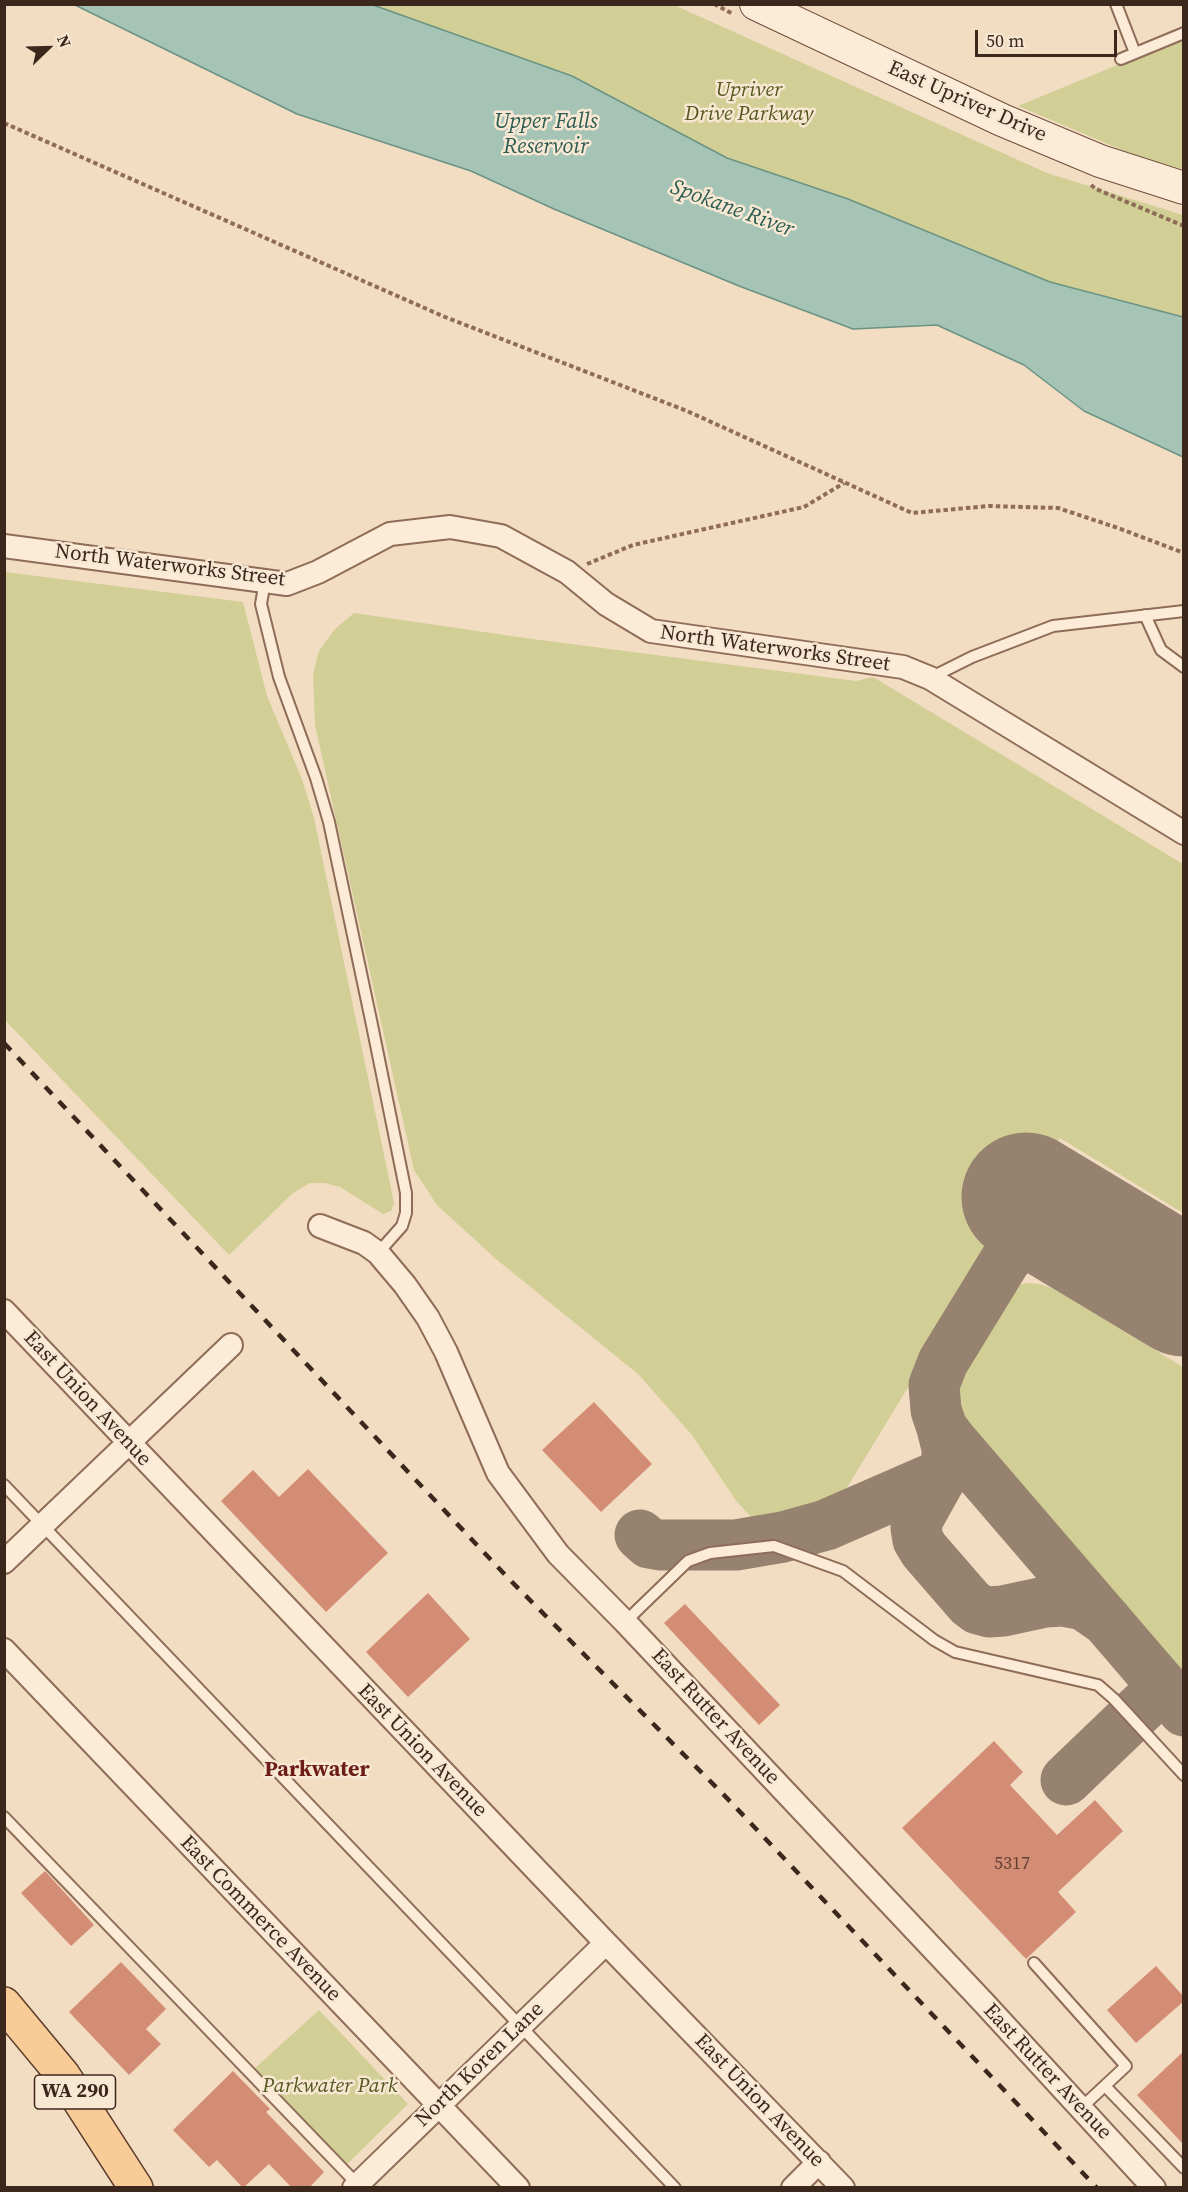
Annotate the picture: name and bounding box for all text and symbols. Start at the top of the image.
north arrow [18,18,78,78]
scale bar [978,18,1120,56]
text: 50 m [986,28,1024,53]
text: N [52,31,77,51]
street label: East Upriver Drive [884,56,1050,148]
park label: Upriver Drive Parkway [685,78,813,128]
water label: Upper Falls Reservoir [494,109,598,160]
water label: Spokane River [667,174,797,244]
street label: North Waterworks Street [53,539,287,593]
street label: North Waterworks Street [658,620,892,678]
street label: East Union Avenue [18,1326,156,1472]
street label: East Rutter Avenue [645,1644,785,1790]
street label: East Union Avenue [352,1679,492,1823]
district label: Parkwater [264,1757,370,1783]
street label: East Commerce Avenue [174,1831,346,2007]
house number: 5317 [994,1853,1030,1875]
street label: North Koren Lane [410,1997,550,2133]
street label: East Rutter Avenue [977,1999,1117,2145]
street label: East Union Avenue [689,2029,829,2173]
park label: Parkwater Park [262,2074,398,2100]
road number: WA 290 [34,2075,116,2109]

